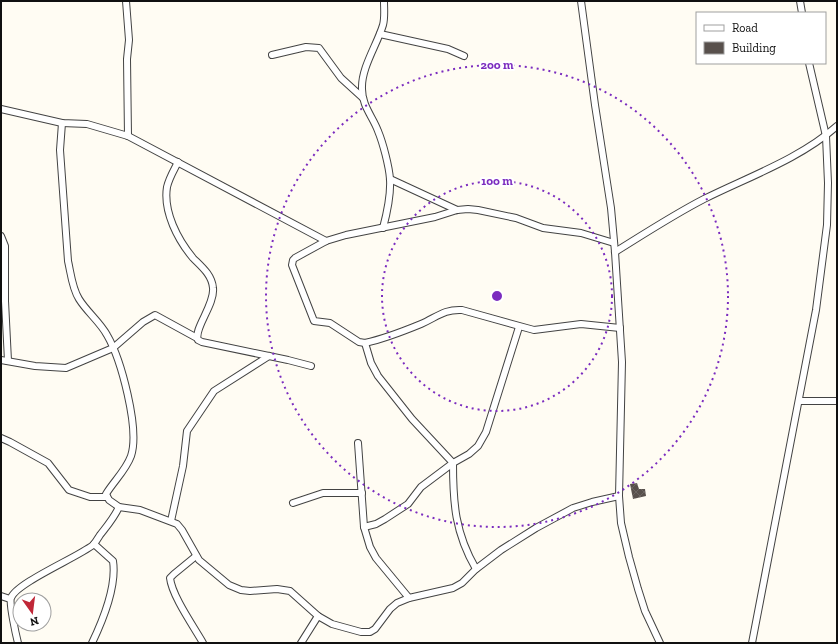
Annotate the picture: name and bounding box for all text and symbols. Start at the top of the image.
legend [696,12,826,64]
text: Road [732,21,758,35]
text: Building [732,41,776,55]
text: 200 m [480,58,514,72]
text: 100 m [481,174,513,188]
centre of rings [490,289,504,303]
north arrow [12,592,52,632]
text: N [28,614,40,629]

